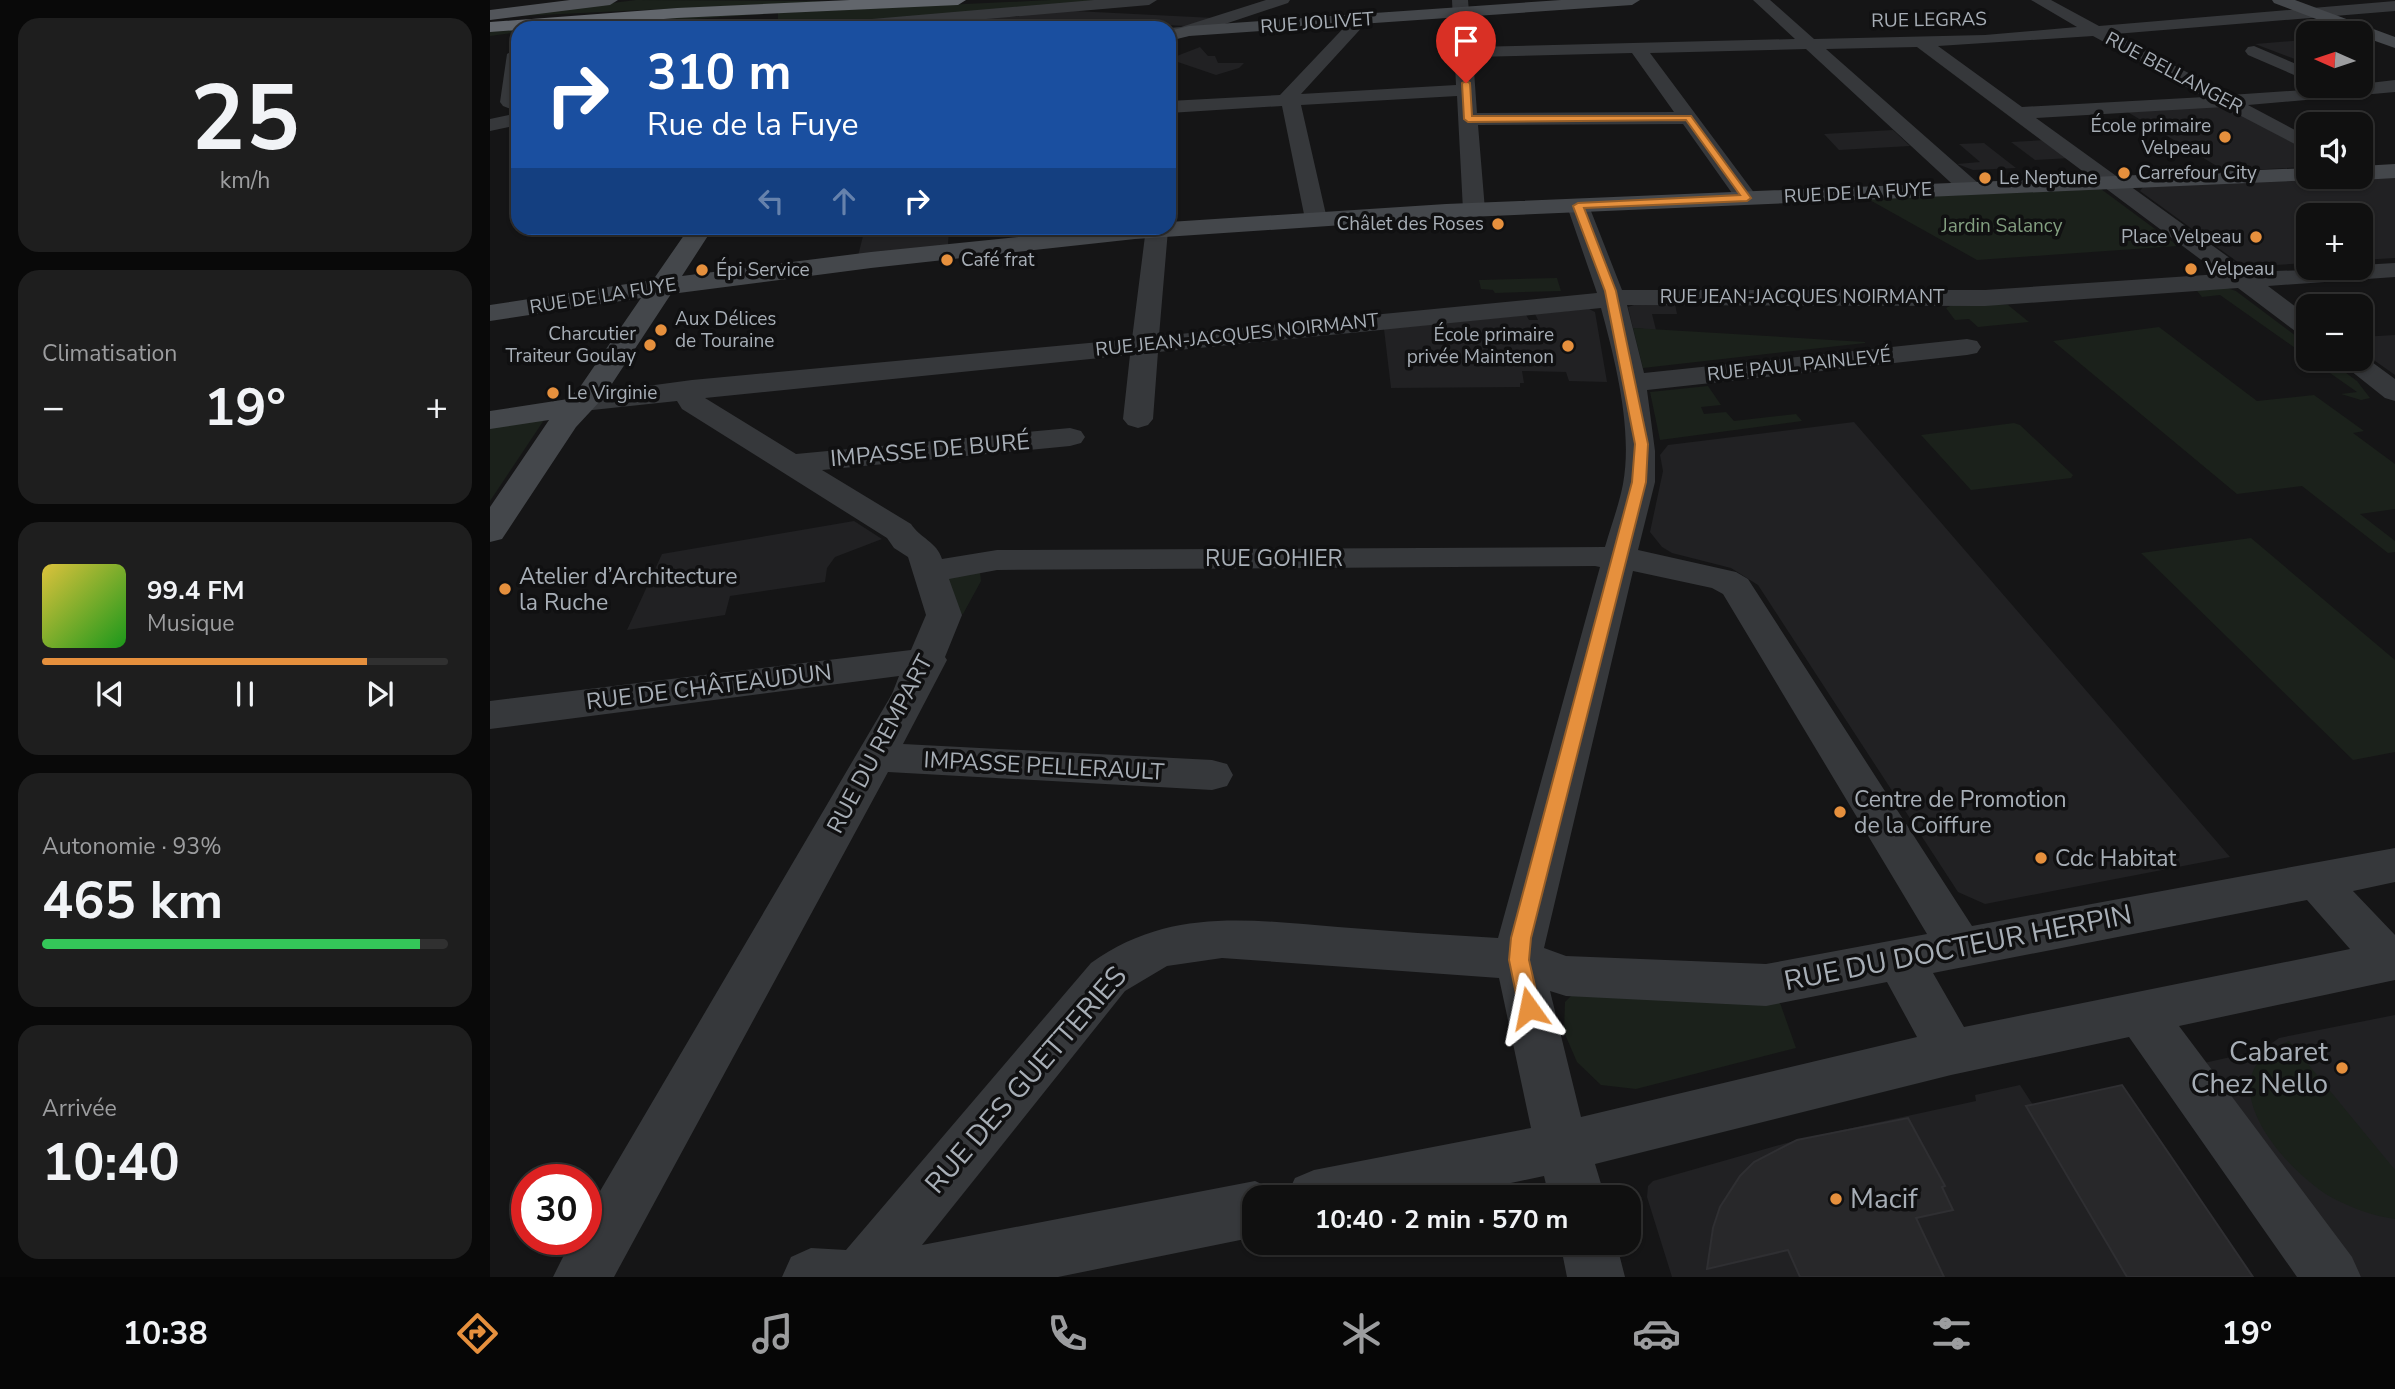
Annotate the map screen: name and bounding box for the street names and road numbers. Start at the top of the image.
street label: RUE JOLIVET [1259,6,1375,40]
street label: RUE LEGRAS [1871,6,1987,34]
street label: RUE BELLANGER [2101,26,2248,120]
street label: RUE DE LA FUYE [1783,176,1933,210]
street label: RUE DE LA FUYE [528,272,678,320]
street label: RUE JEAN-JACQUES NOIRMANT [1660,284,1945,310]
street label: RUE JEAN-JACQUES NOIRMANT [1094,307,1381,363]
street label: RUE PAUL PAINLEVÉ [1706,342,1892,388]
street label: IMPASSE DE BURÉ [829,426,1031,474]
street label: RUE GOHIER [1205,543,1343,574]
street label: RUE DU REMPART [820,649,940,839]
street label: RUE DE CHÂTEAUDUN [585,657,833,717]
street label: IMPASSE PELLERAULT [923,744,1165,788]
street label: RUE DU DOCTEUR HERPIN [1781,896,2135,1000]
street label: RUE DES GUETTERIES [917,958,1135,1202]

